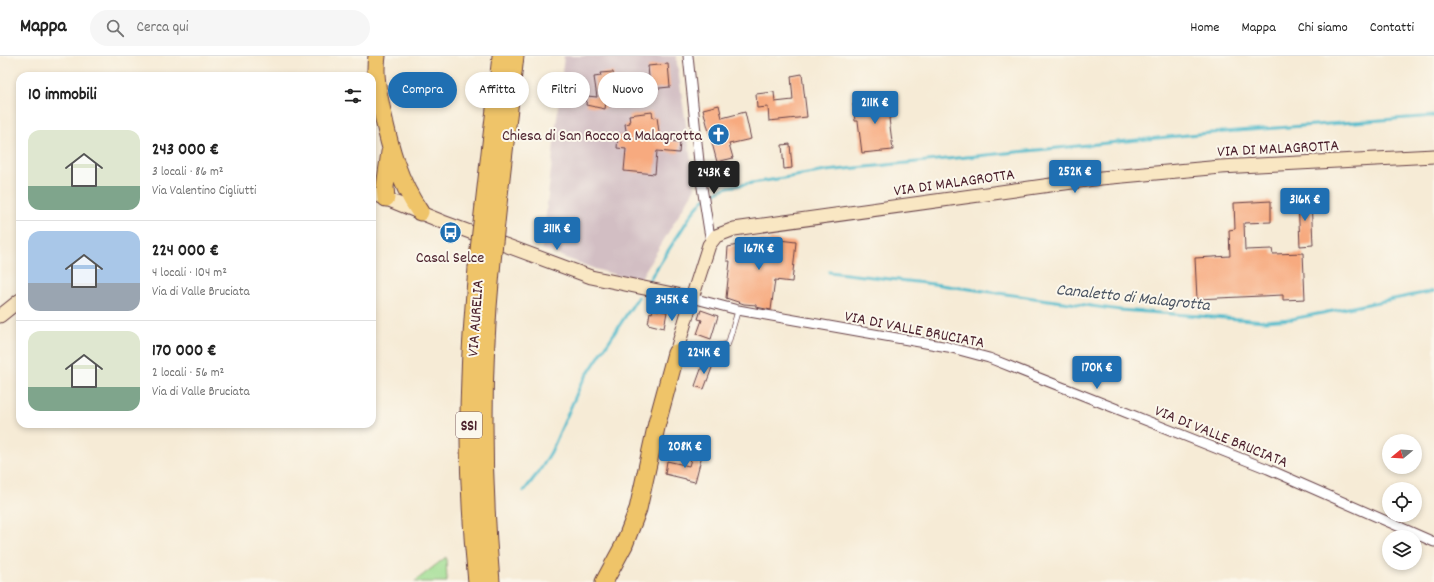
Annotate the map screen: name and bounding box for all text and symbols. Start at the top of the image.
search box [90,10,370,46]
text: Mappa [20,14,66,41]
icon: search [104,17,126,39]
text: Cerca qui [136,17,188,39]
text: Home [1190,18,1220,38]
text: Mappa [1242,18,1276,38]
text: Chi siamo [1298,18,1348,38]
text: Contatti [1370,18,1414,38]
chip: Compra [388,72,457,108]
chip: Affitta [465,72,529,108]
chip: Filtri [537,72,590,108]
chip: Nuovo [598,72,658,108]
text: 10 immobili [28,84,97,108]
icon: filters [342,85,364,107]
pin: 211K € [842,91,908,125]
text: 211K € [861,94,889,113]
church icon: Chiesa di San Rocco a Malagrotta [705,121,731,147]
place label: Chiesa di San Rocco a Malagrotta [502,125,702,148]
street label: VIA DI MALAGROTTA [1217,135,1340,164]
text: 243 000 € [152,139,219,163]
icon: home [60,146,108,194]
pin: 252K € [1042,160,1108,194]
pin: 243K € [681,161,747,195]
text: 3 locali · 86 m² [152,163,224,182]
text: 252K € [1058,163,1092,182]
text: 243K € [697,164,731,183]
street label: VIA DI MALAGROTTA [892,164,1017,203]
text: Via Valentino Cigliutti [152,182,256,201]
pin: 316K € [1272,188,1338,222]
text: 316K € [1289,191,1321,210]
pin: 311K € [524,217,590,251]
bus stop icon: Casal Selce [437,219,463,245]
text: 311K € [543,220,571,239]
pin: 167K € [726,237,792,271]
text: 224 000 € [152,240,219,264]
text: 167K € [744,240,774,259]
icon: home [60,247,108,295]
place label: Casal Selce [416,247,484,270]
text: 4 locali · 104 m² [152,264,227,283]
street label: VIA AURELIA [462,279,491,357]
water label: Canaletto di Malagrotta [1055,279,1212,319]
text: Via di Valle Bruciata [152,283,250,302]
pin: 345K € [639,288,705,322]
text: 345K € [655,291,689,310]
street label: VIA DI VALLE BRUCIATA [843,306,987,355]
text: 170 000 € [152,340,217,364]
pin: 224K € [671,341,737,375]
text: 224K € [688,344,721,363]
icon: home [60,347,108,395]
pin: 170K € [1064,356,1130,390]
text: 170K € [1081,359,1113,378]
text: 2 locali · 56 m² [152,364,224,383]
text: Via di Valle Bruciata [152,383,250,402]
street label: VIA DI VALLE BRUCIATA [1151,400,1292,475]
road number: SS1 [456,412,482,438]
north arrow [1382,434,1422,474]
map controls [1382,434,1422,570]
pin: 208K € [652,435,718,469]
text: 208K € [668,438,702,457]
button: locate [1382,482,1422,522]
button: layers [1382,530,1422,570]

